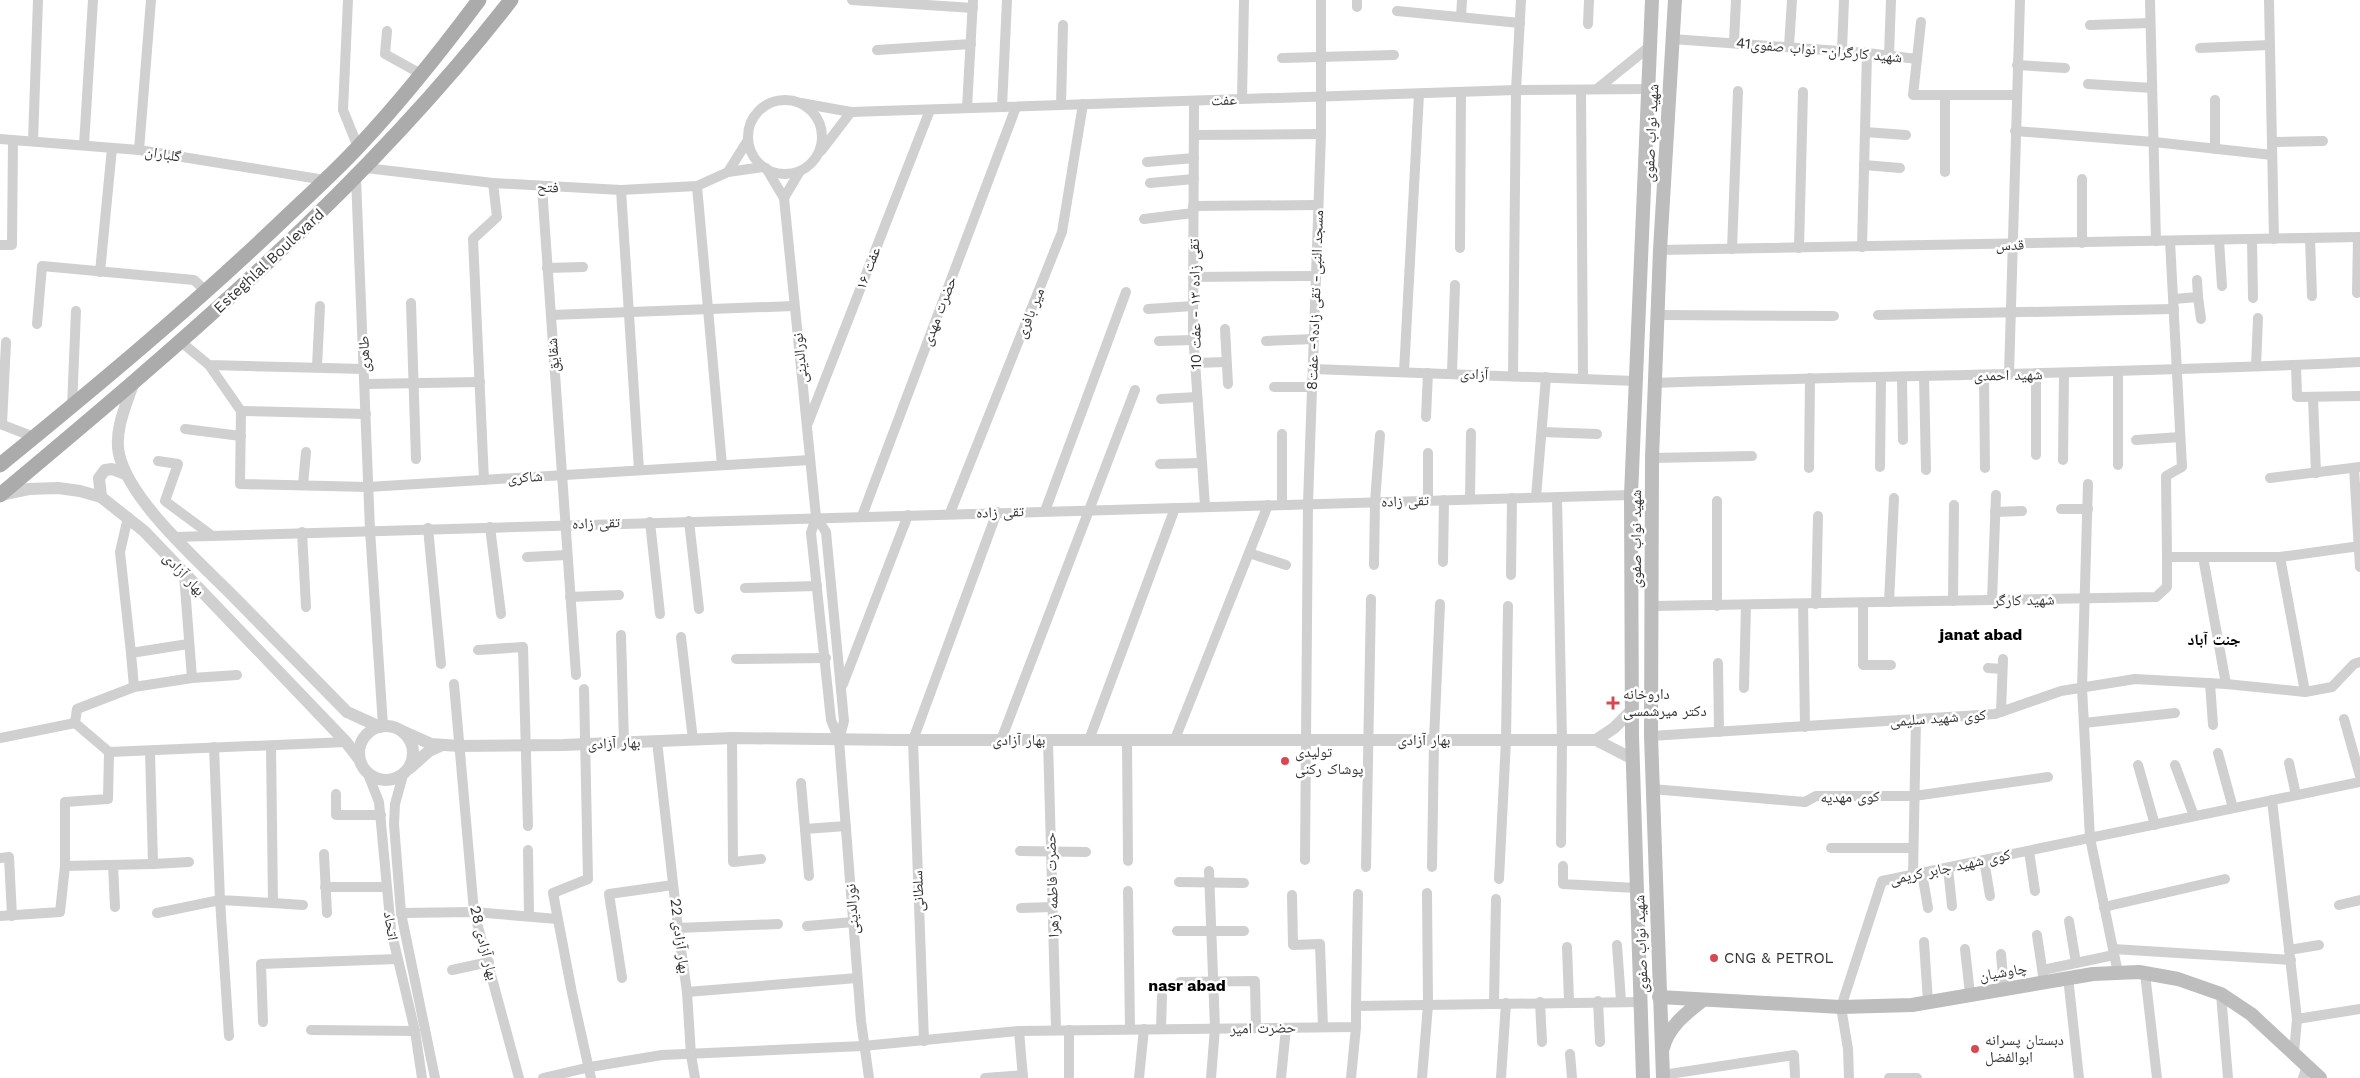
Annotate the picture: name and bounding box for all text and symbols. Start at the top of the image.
street label: شهید کارگران- نواب صفوی41 [1735,34,1903,67]
street label: شهید نواب صفوی [1639,83,1664,183]
street label: عفت [1211,91,1238,109]
street label: گلباران [144,142,183,167]
street label: فتح [537,177,559,198]
street label: Esteghlal Boulevard [210,205,328,317]
street label: مسجد النبی- تقی زاده۹- عفت8 [1303,210,1328,390]
street label: قدس [1996,236,2024,255]
street label: تقی زاده ۱۳ - عفت 10 [1185,238,1206,369]
street label: عفت ۱۶ [852,244,884,292]
street label: حضرت مهدی [918,273,962,349]
street label: میر بافری [1012,285,1049,341]
street label: نورالدینی [788,332,813,384]
street label: طاهری [354,335,375,373]
street label: شقایق [543,337,564,373]
street label: آزادی [1459,365,1490,385]
street label: شهید احمدی [1973,365,2043,386]
street label: شاکری [507,467,543,488]
street label: شهید نواب صفوی [1627,490,1646,588]
street label: تقی زاده [1381,491,1430,512]
street label: تقی زاده [976,502,1025,523]
street label: تقی زاده [572,513,621,534]
street label: بهار آزادی [159,548,209,600]
street label: شهید کارگر [1992,590,2055,610]
district label: janat abad [1938,625,2022,644]
district label: جنت آباد [2187,630,2241,649]
place label: داروخانه دکتر میرشمسی [1623,685,1707,721]
marker: داروخانه دکتر میرشمسی [1607,697,1619,709]
street label: کوی شهید سلیمی [1889,706,1987,731]
street label: بهار آزادی [993,731,1045,750]
street label: بهار آزادی [1398,731,1450,750]
street label: بهار آزادی [587,733,641,754]
place label: تولیدی پوشاک رکنی [1295,743,1363,779]
marker: تولیدی پوشاک رکنی [1279,755,1291,767]
street label: کوی مهدیه [1820,787,1880,808]
street label: حضرت فاطمه زهرا [1041,832,1063,938]
street label: کوی شهید جابر کریمی [1888,845,2012,890]
street label: سلطانی [908,870,929,912]
street label: نورالدینی [841,883,864,935]
street label: شهید نواب صفوی [1630,894,1653,994]
street label: بهار آزادی 22 [665,897,694,975]
street label: بهار آزادی 28 [465,904,502,982]
street label: اتحاد [380,910,402,942]
place label: CNG & PETROL [1724,949,1834,967]
marker: CNG & PETROL [1708,952,1720,964]
street label: چاوشیان [1978,959,2029,986]
district label: nasr abad [1148,976,1226,995]
street label: حضرت امیر [1229,1018,1297,1038]
place label: دبستان پسرانه ابوالفضل [1985,1031,2064,1067]
marker: دبستان پسرانه ابوالفضل [1969,1043,1981,1055]

